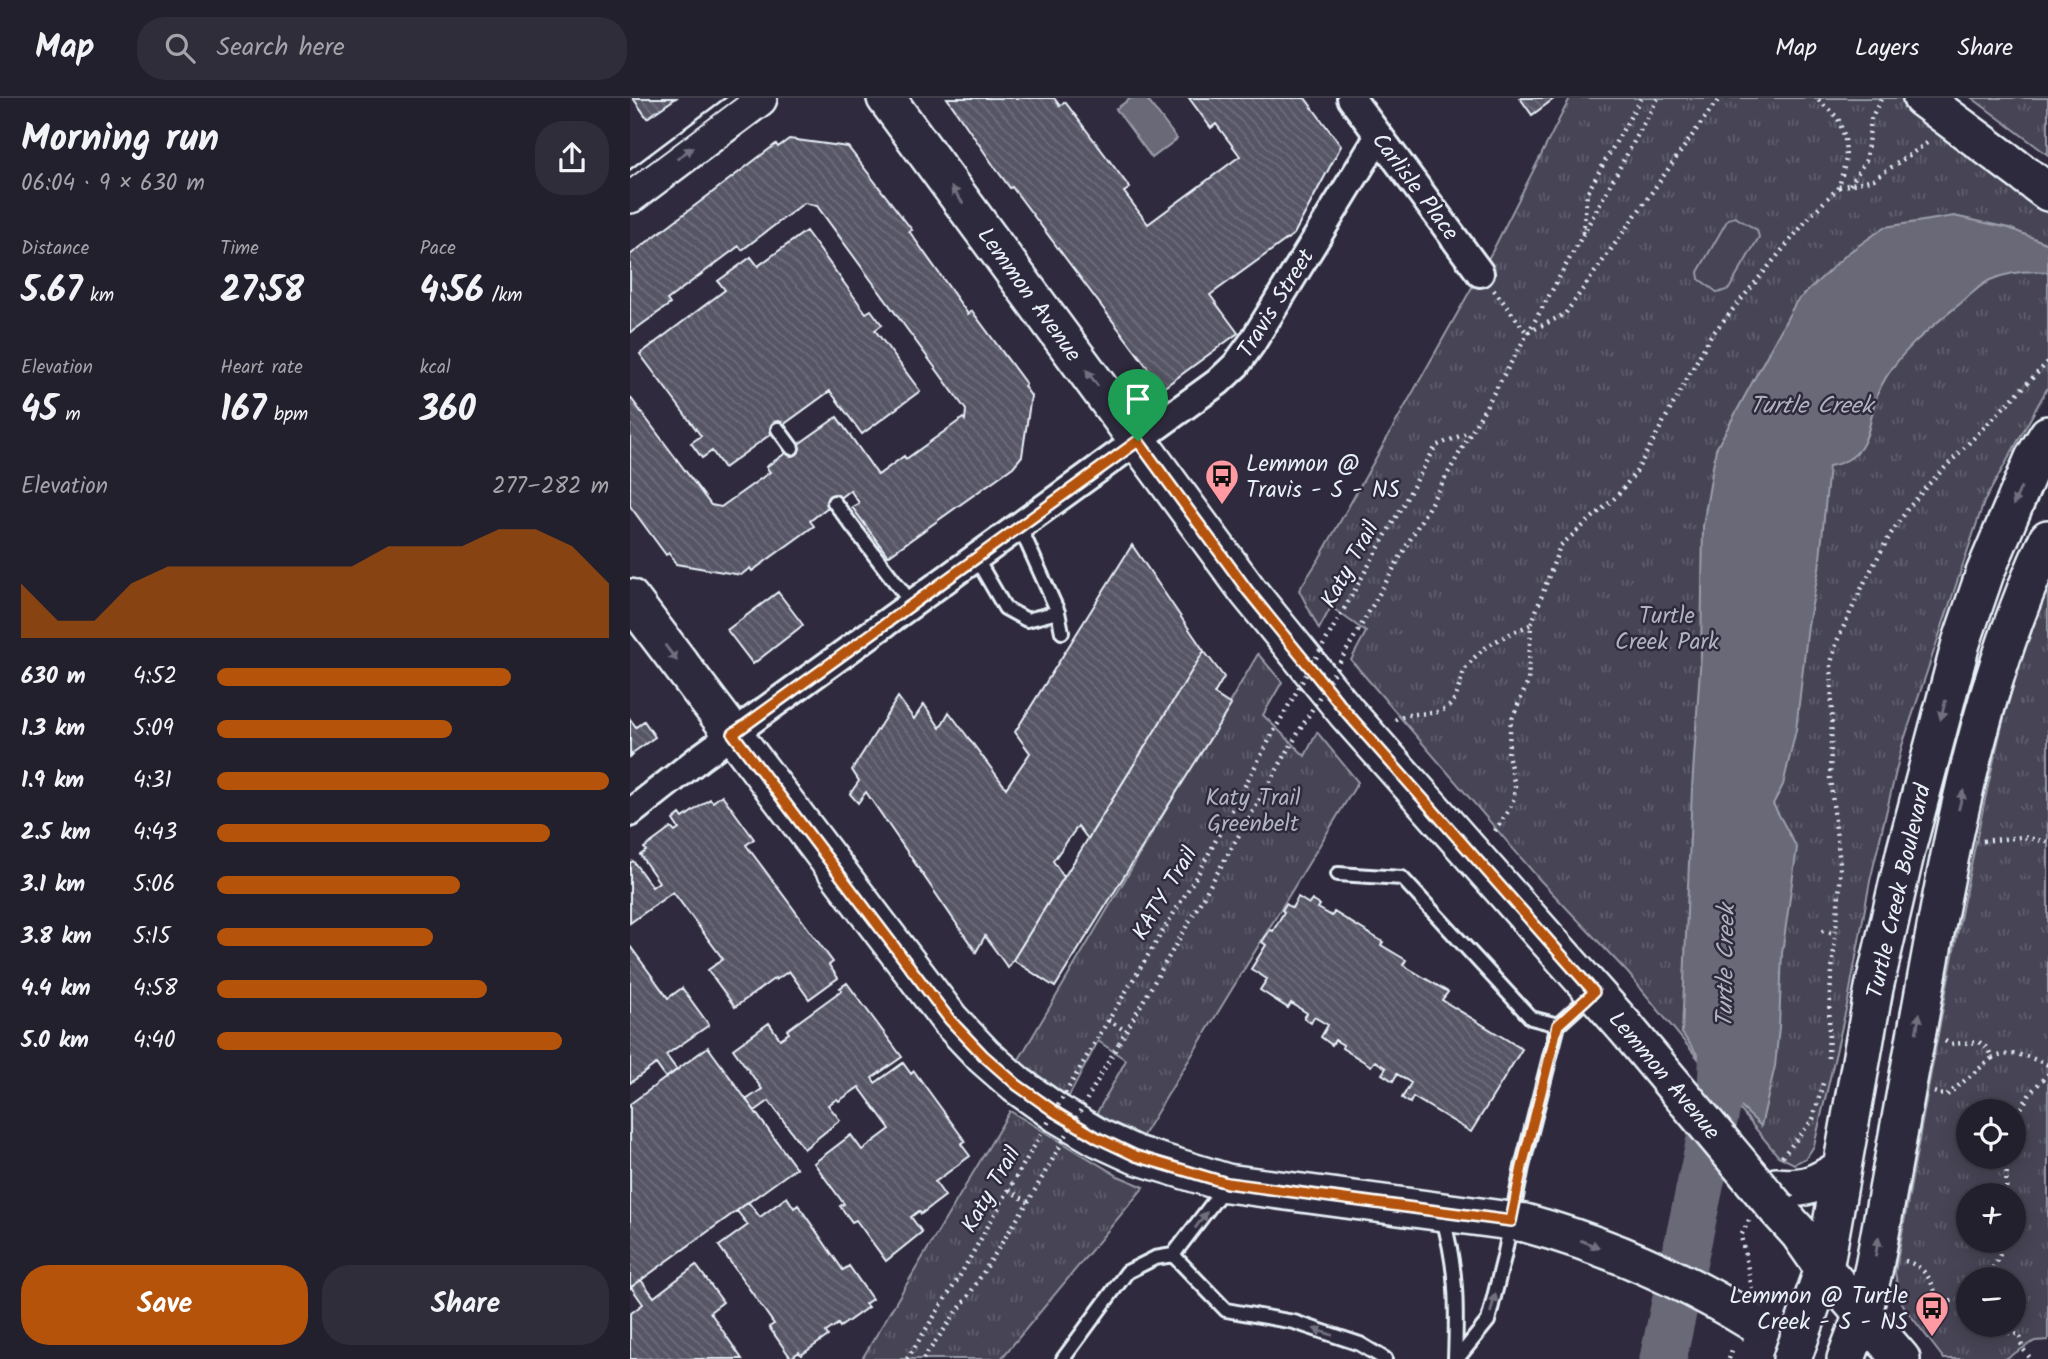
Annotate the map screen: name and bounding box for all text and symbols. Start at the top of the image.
search box [137,17,627,80]
text: Map [35,22,95,75]
text: Search here [217,27,345,69]
icon: search [161,29,199,67]
text: Map [1775,29,1817,68]
text: Layers [1855,29,1919,68]
text: Share [1957,29,2013,68]
text: Morning run [21,110,219,170]
button: share [535,121,609,195]
street label: Carlisle Place [1362,125,1467,249]
one-way arrow [675,146,694,160]
text: 06:04 · 9 × 630 m [21,166,205,202]
one-way arrow [950,186,964,204]
street label: Lemmon Avenue [967,220,1090,370]
text: Distance [21,234,89,264]
text: Time [220,234,259,264]
text: Pace [420,234,456,264]
street label: Travis Street [1229,241,1325,366]
text: 5.67 [21,264,83,320]
text: 27:58 [220,264,304,320]
text: 4:56 [420,264,484,320]
text: km [83,281,114,311]
text: /km [484,281,522,311]
text: Elevation [21,353,93,383]
text: Heart rate [220,353,303,383]
text: kcal [420,353,451,383]
one-way arrow [1085,369,1099,387]
pin [1108,369,1168,441]
icon: arrive [1119,380,1157,418]
text: 45 [21,383,58,439]
text: 167 [220,383,266,439]
text: 360 [420,383,476,439]
water label: Turtle Creek [1749,387,1876,426]
text: m [58,400,81,430]
text: bpm [266,400,308,430]
place label: Lemmon @ Travis - S - NS [1246,447,1400,509]
bus stop icon: Lemmon @ Travis - S - NS [1203,457,1241,506]
text: Elevation [21,469,108,505]
text: 277–282 m [492,469,609,505]
one-way arrow [2012,485,2023,506]
street label: Katy Trail [1312,514,1390,615]
park label: Turtle Creek Park [1615,599,1719,661]
one-way arrow [664,643,679,661]
text: 630 m [21,659,86,695]
text: 4:52 [133,659,177,695]
one-way arrow [1937,699,1948,721]
text: 1.3 km [21,711,85,747]
text: 5:09 [133,711,174,747]
text: 1.9 km [21,763,84,799]
text: 4:31 [133,763,172,799]
street label: Turtle Creek Boulevard [1858,780,1942,1002]
park label: Katy Trail Greenbelt [1205,781,1301,843]
one-way arrow [1956,789,1967,811]
text: 2.5 km [21,815,91,851]
text: 4:43 [133,815,177,851]
street label: KATY Trail [1123,840,1208,948]
text: 3.1 km [21,867,85,903]
text: 5:06 [133,867,175,903]
water label: Turtle Creek [1706,900,1747,1028]
text: 3.8 km [21,919,92,955]
text: 5:15 [133,919,171,955]
text: 4.4 km [21,971,91,1007]
text: 4:58 [133,971,178,1007]
street label: Lemmon Avenue [1599,1004,1728,1149]
one-way arrow [1913,1012,1924,1034]
text: 5.0 km [21,1023,89,1059]
text: 4:40 [133,1023,176,1059]
map controls [1956,1099,2026,1337]
button: locate [1956,1099,2026,1169]
street label: Katy Trail [952,1140,1031,1240]
button: + [1956,1183,2026,1253]
one-way arrow [1194,1211,1208,1229]
one-way arrow [1872,1236,1883,1258]
one-way arrow [1579,1239,1600,1250]
button: Save [21,1265,308,1345]
button: Share [322,1265,609,1345]
button: − [1956,1267,2026,1337]
place label: Lemmon @ Turtle Creek - S - NS [1729,1279,1908,1341]
bus stop icon: Lemmon @ Turtle Creek - S - NS [1913,1289,1951,1338]
one-way arrow [1488,1291,1499,1313]
one-way arrow [1312,1326,1333,1337]

